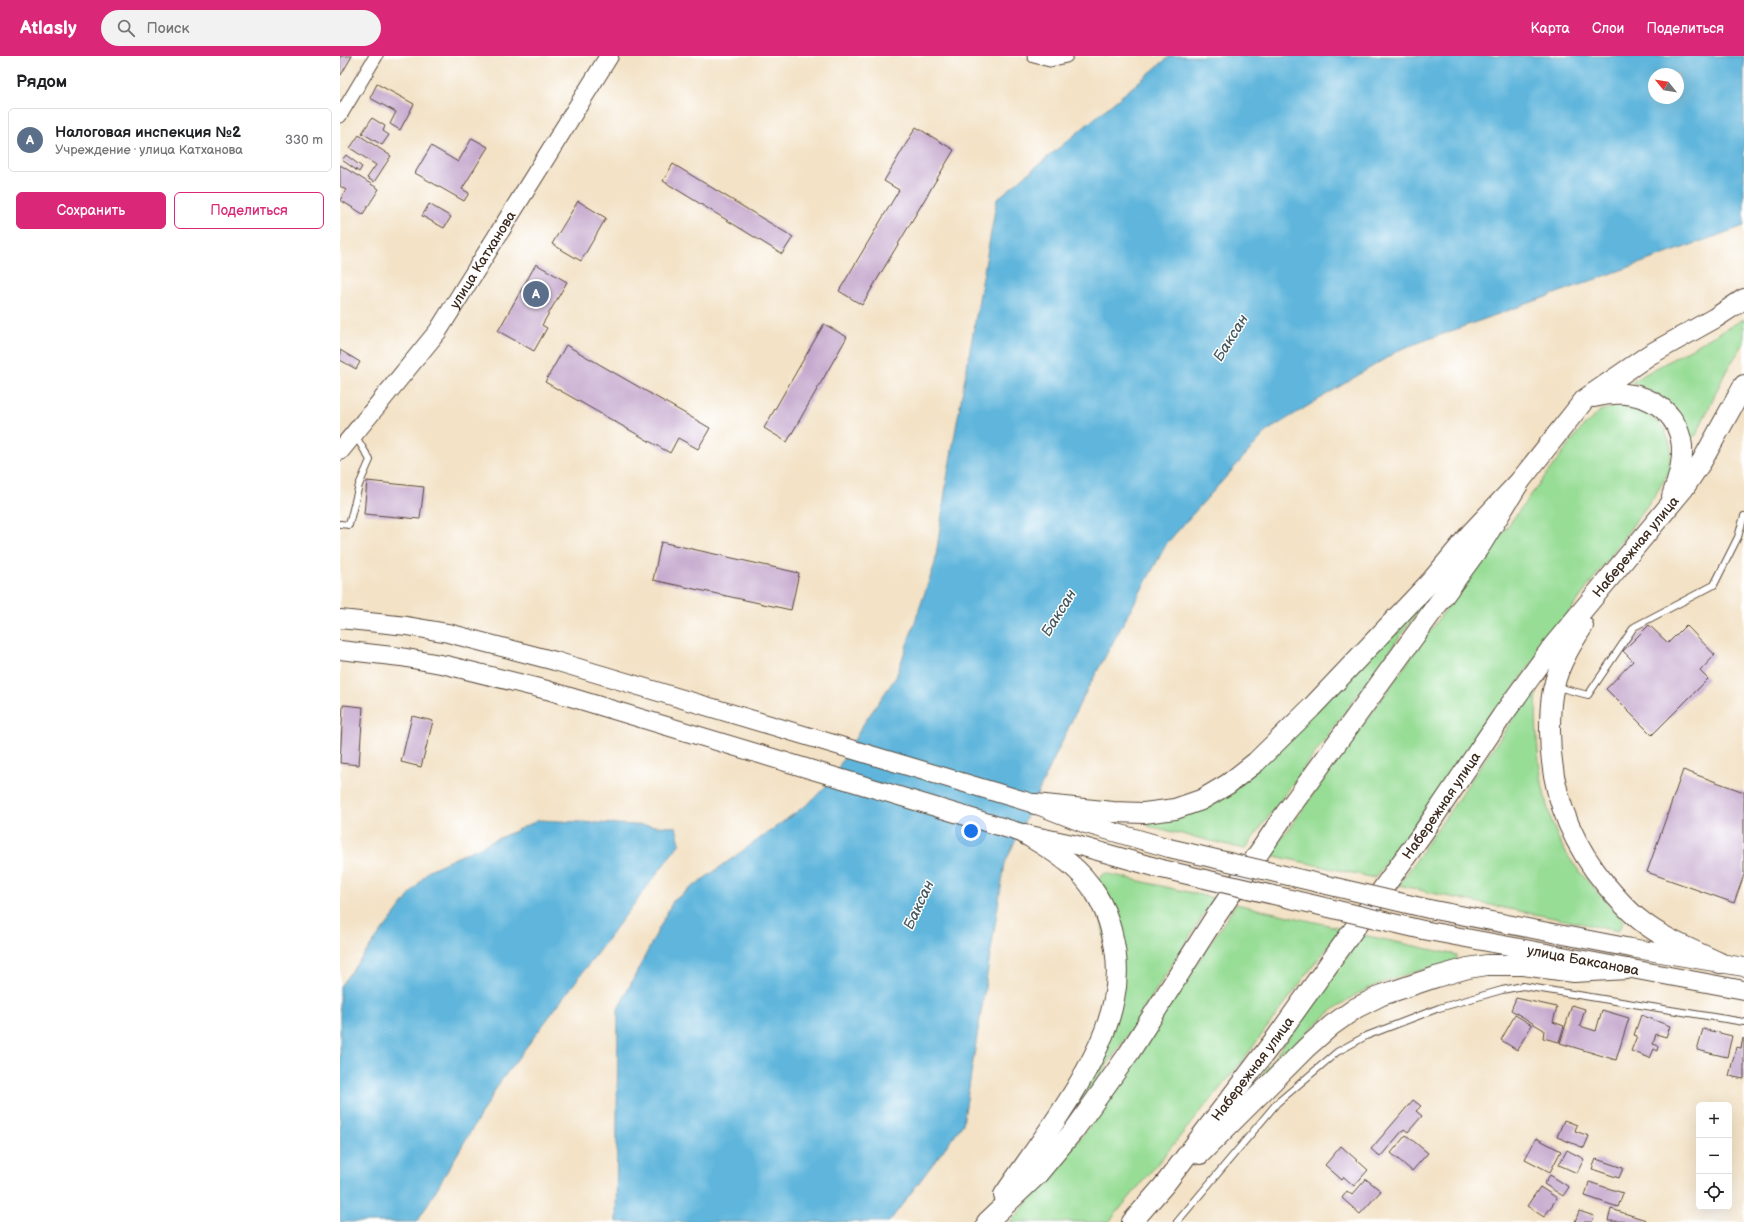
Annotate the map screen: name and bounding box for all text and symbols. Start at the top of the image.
search box [101,10,381,46]
text: Atlasly [20,17,77,40]
icon: search [115,17,137,39]
text: Поиск [147,19,189,38]
text: Карта [1530,20,1570,37]
text: Слои [1592,20,1624,37]
text: Поделиться [1646,20,1724,37]
north arrow [1648,68,1684,104]
text: Рядом [16,72,67,92]
text: Налоговая инспекция №2 [55,123,241,142]
text: A [26,132,34,148]
text: 330 m [285,132,323,148]
text: Учреждение · улица Катханова [55,142,243,158]
button: Сохранить [16,192,166,229]
button: Поделиться [174,192,324,229]
street label: улица Катханова [446,207,519,312]
pin: A [523,279,549,309]
water label: Баксан [1209,310,1253,365]
street label: Набережная улица [1589,492,1683,601]
water label: Баксан [1037,585,1081,640]
street label: Набережная улица [1398,748,1484,862]
your location [961,821,981,841]
water label: Баксан [899,877,939,933]
street label: улица Баксанова [1526,941,1641,979]
street label: Набережная улица [1208,1013,1298,1124]
map controls [1696,1102,1732,1210]
button: + [1696,1102,1732,1138]
button: − [1696,1138,1732,1174]
button: locate [1696,1174,1732,1210]

